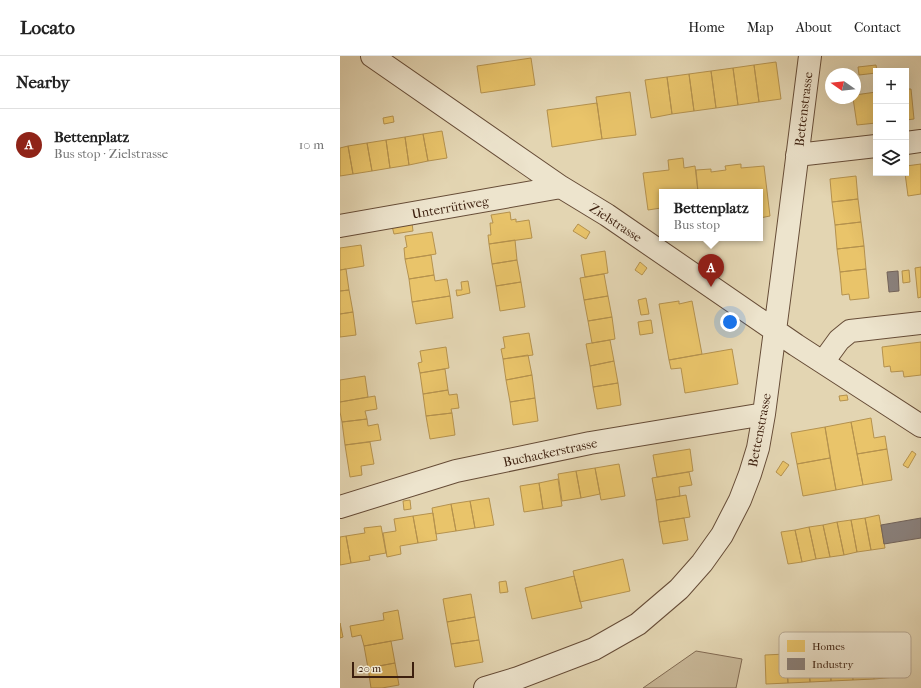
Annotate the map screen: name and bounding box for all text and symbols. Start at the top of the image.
text: Locato [20,17,75,39]
text: Home [688,19,725,36]
text: Map [747,19,774,36]
text: About [796,19,832,36]
text: Contact [854,19,901,36]
north arrow [825,68,861,104]
map controls [873,68,909,176]
button: + [873,68,909,104]
street label: Bettenstrasse [791,70,816,147]
text: Nearby [16,72,70,92]
button: − [873,104,909,140]
text: Bettenplatz [54,128,129,146]
text: A [25,137,33,152]
text: 10 m [299,137,324,152]
button: layers [873,140,909,176]
text: Bus stop · Zielstrasse [54,146,168,161]
popup [659,189,763,241]
street label: Unterrütiweg [410,193,491,222]
text: Bettenplatz [673,199,749,217]
street label: Zielstrasse [587,200,645,245]
text: Bus stop [673,217,720,232]
pin: A [698,254,724,287]
your location [720,312,740,332]
street label: Bettenstrasse [745,391,774,468]
street label: Buchackerstrasse [502,435,599,470]
legend [779,632,911,678]
text: Homes [812,640,845,653]
text: Industry [812,658,854,671]
scale bar [352,660,414,679]
text: 20 m [358,662,381,675]

